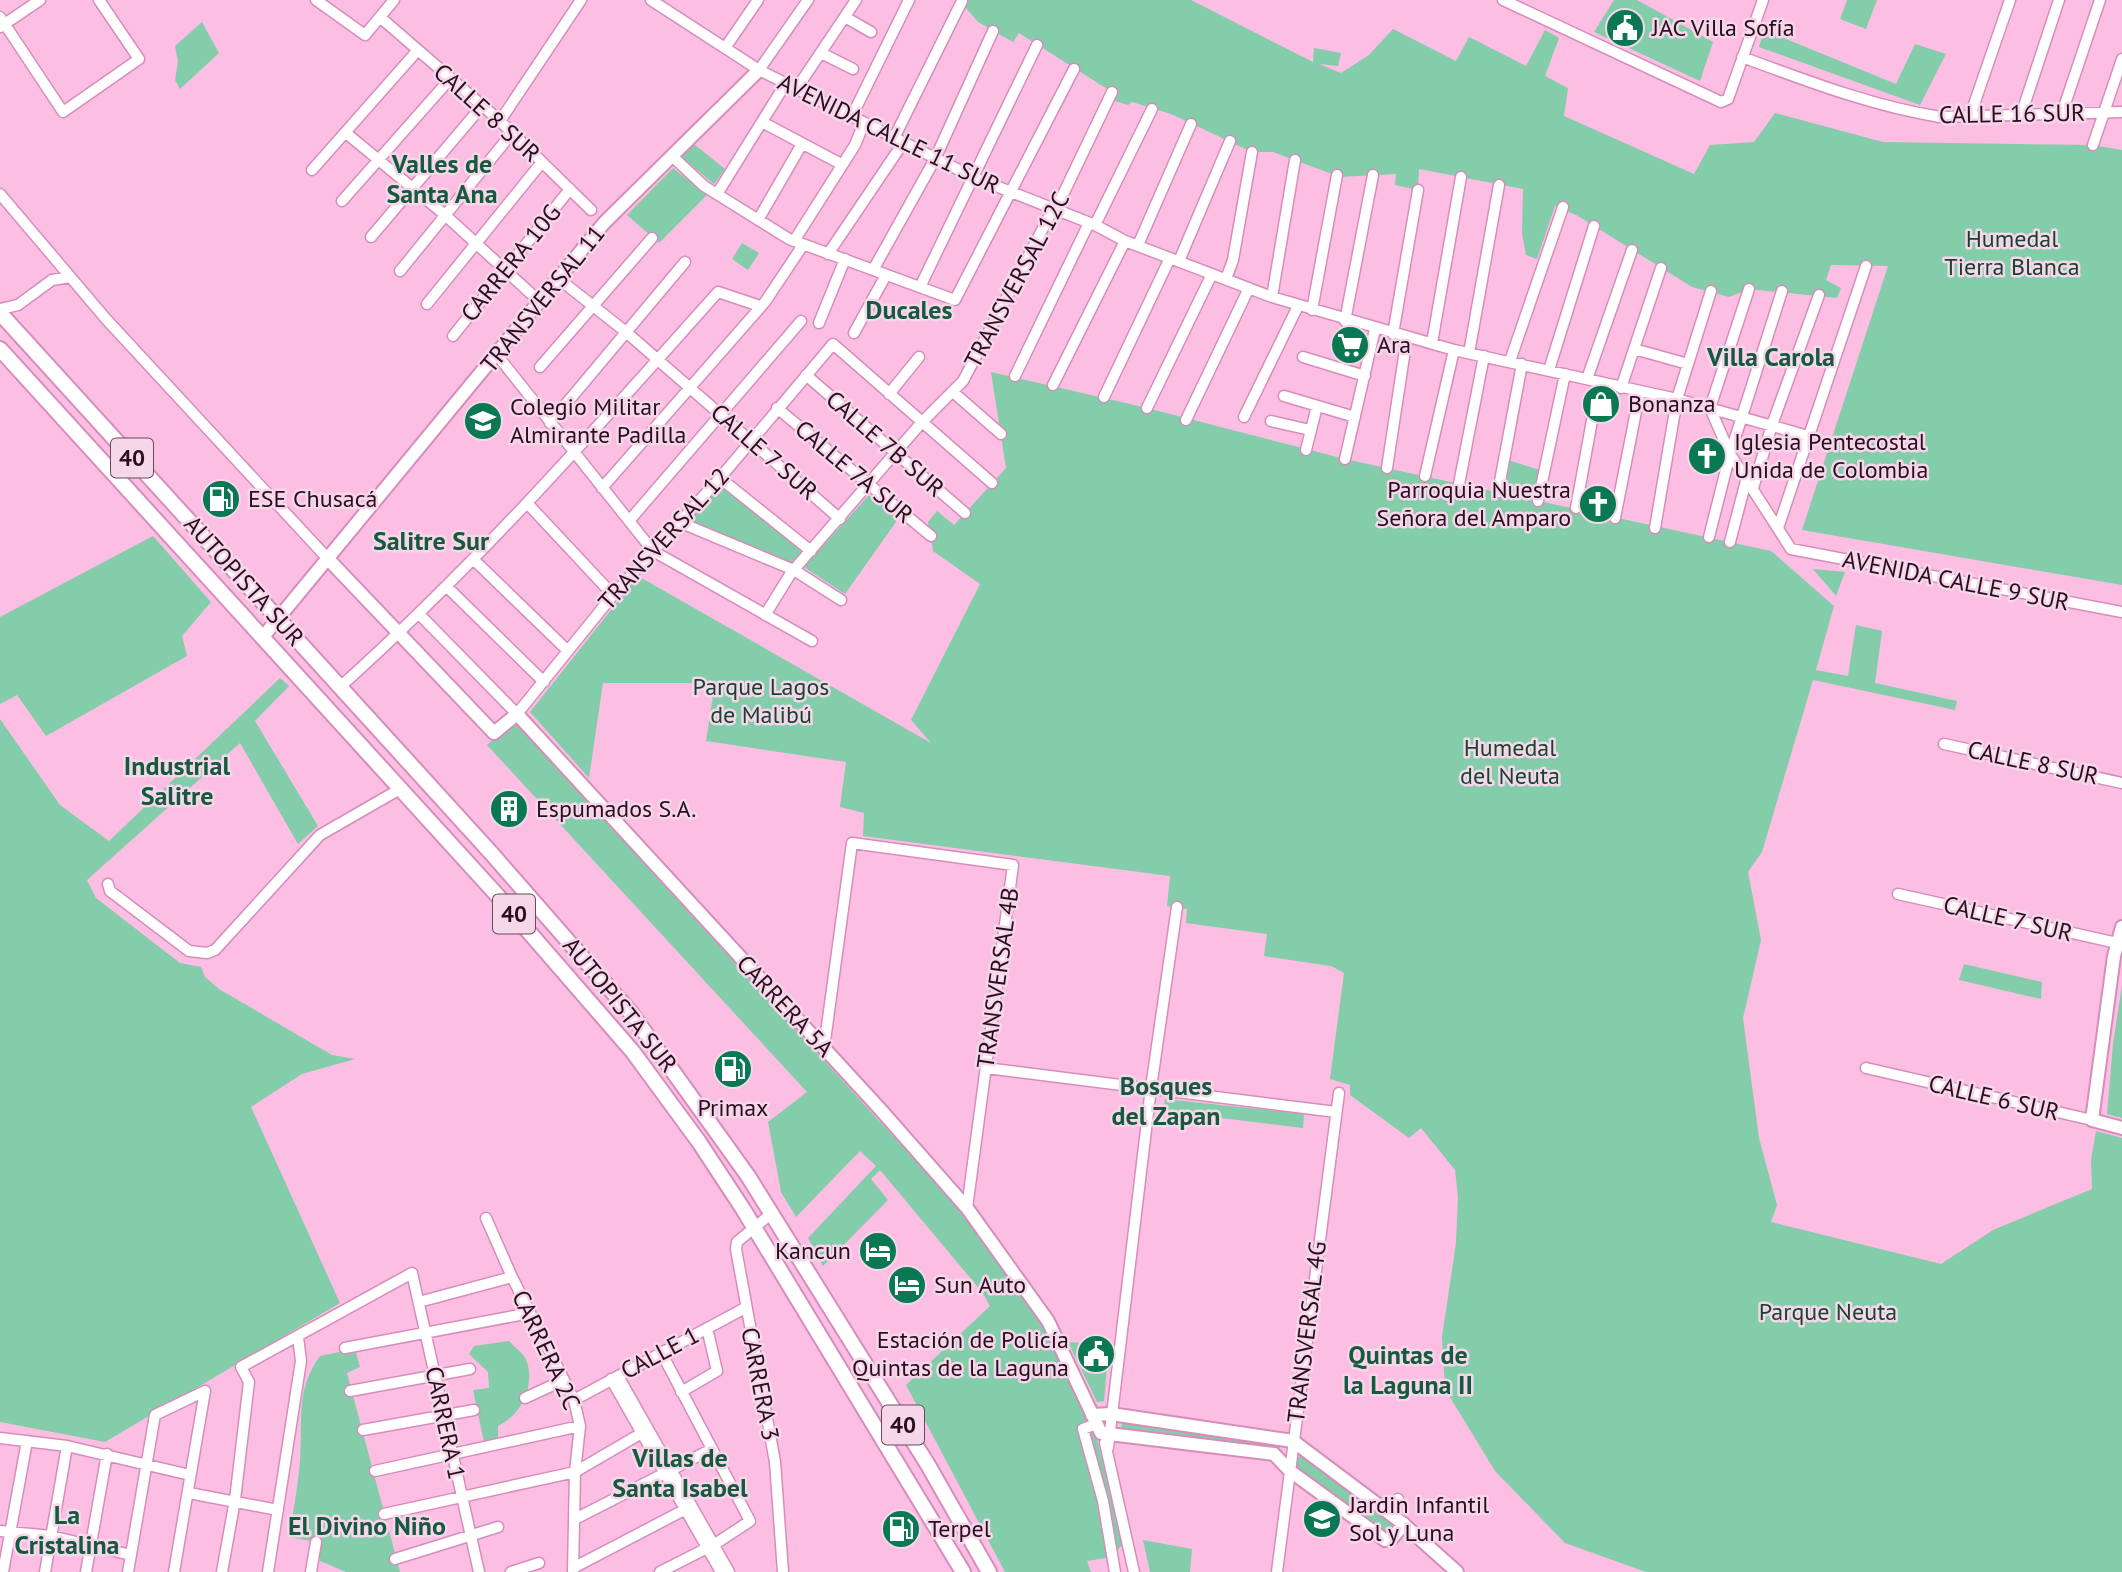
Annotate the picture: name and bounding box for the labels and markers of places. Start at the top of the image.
public building icon: JAC Villa Sofía [1604,7,1646,49]
place label: JAC Villa Sofía [1651,12,1795,43]
supermarket icon: Ara [1329,324,1371,366]
place label: Ara [1377,329,1411,360]
shop icon: Bonanza [1580,383,1622,425]
place label: Bonanza [1628,388,1716,419]
place label: Colegio Militar Almirante Padilla [510,391,686,450]
school or university icon: Colegio Militar Almirante Padilla [462,400,504,442]
place label: Iglesia Pentecostal Unida de Colombia [1734,426,1928,485]
church icon: Iglesia Pentecostal Unida de Colombia [1686,435,1728,477]
place label: Parroquia Nuestra Señora del Amparo [1376,474,1571,533]
fuel station icon: ESE Chusacá [200,478,242,520]
place label: ESE Chusacá [248,483,377,514]
church icon: Parroquia Nuestra Señora del Amparo [1577,483,1619,525]
building icon: Espumados S.A. [488,788,530,830]
place label: Espumados S.A. [536,793,696,824]
fuel station icon: Primax [712,1048,754,1090]
place label: Primax [698,1092,768,1123]
hotel icon: Kancun [857,1230,899,1272]
place label: Kancun [775,1235,851,1266]
hotel icon: Sun Auto [886,1264,928,1306]
place label: Sun Auto [934,1269,1026,1300]
place label: Estación de Policía Quintas de la Laguna [852,1324,1069,1383]
public building icon: Estación de Policía Quintas de la Laguna [1075,1333,1117,1375]
place label: Jardin Infantil Sol y Luna [1348,1489,1489,1548]
school or university icon: Jardin Infantil Sol y Luna [1301,1498,1343,1540]
fuel station icon: Terpel [880,1508,922,1550]
place label: Terpel [928,1513,991,1544]

